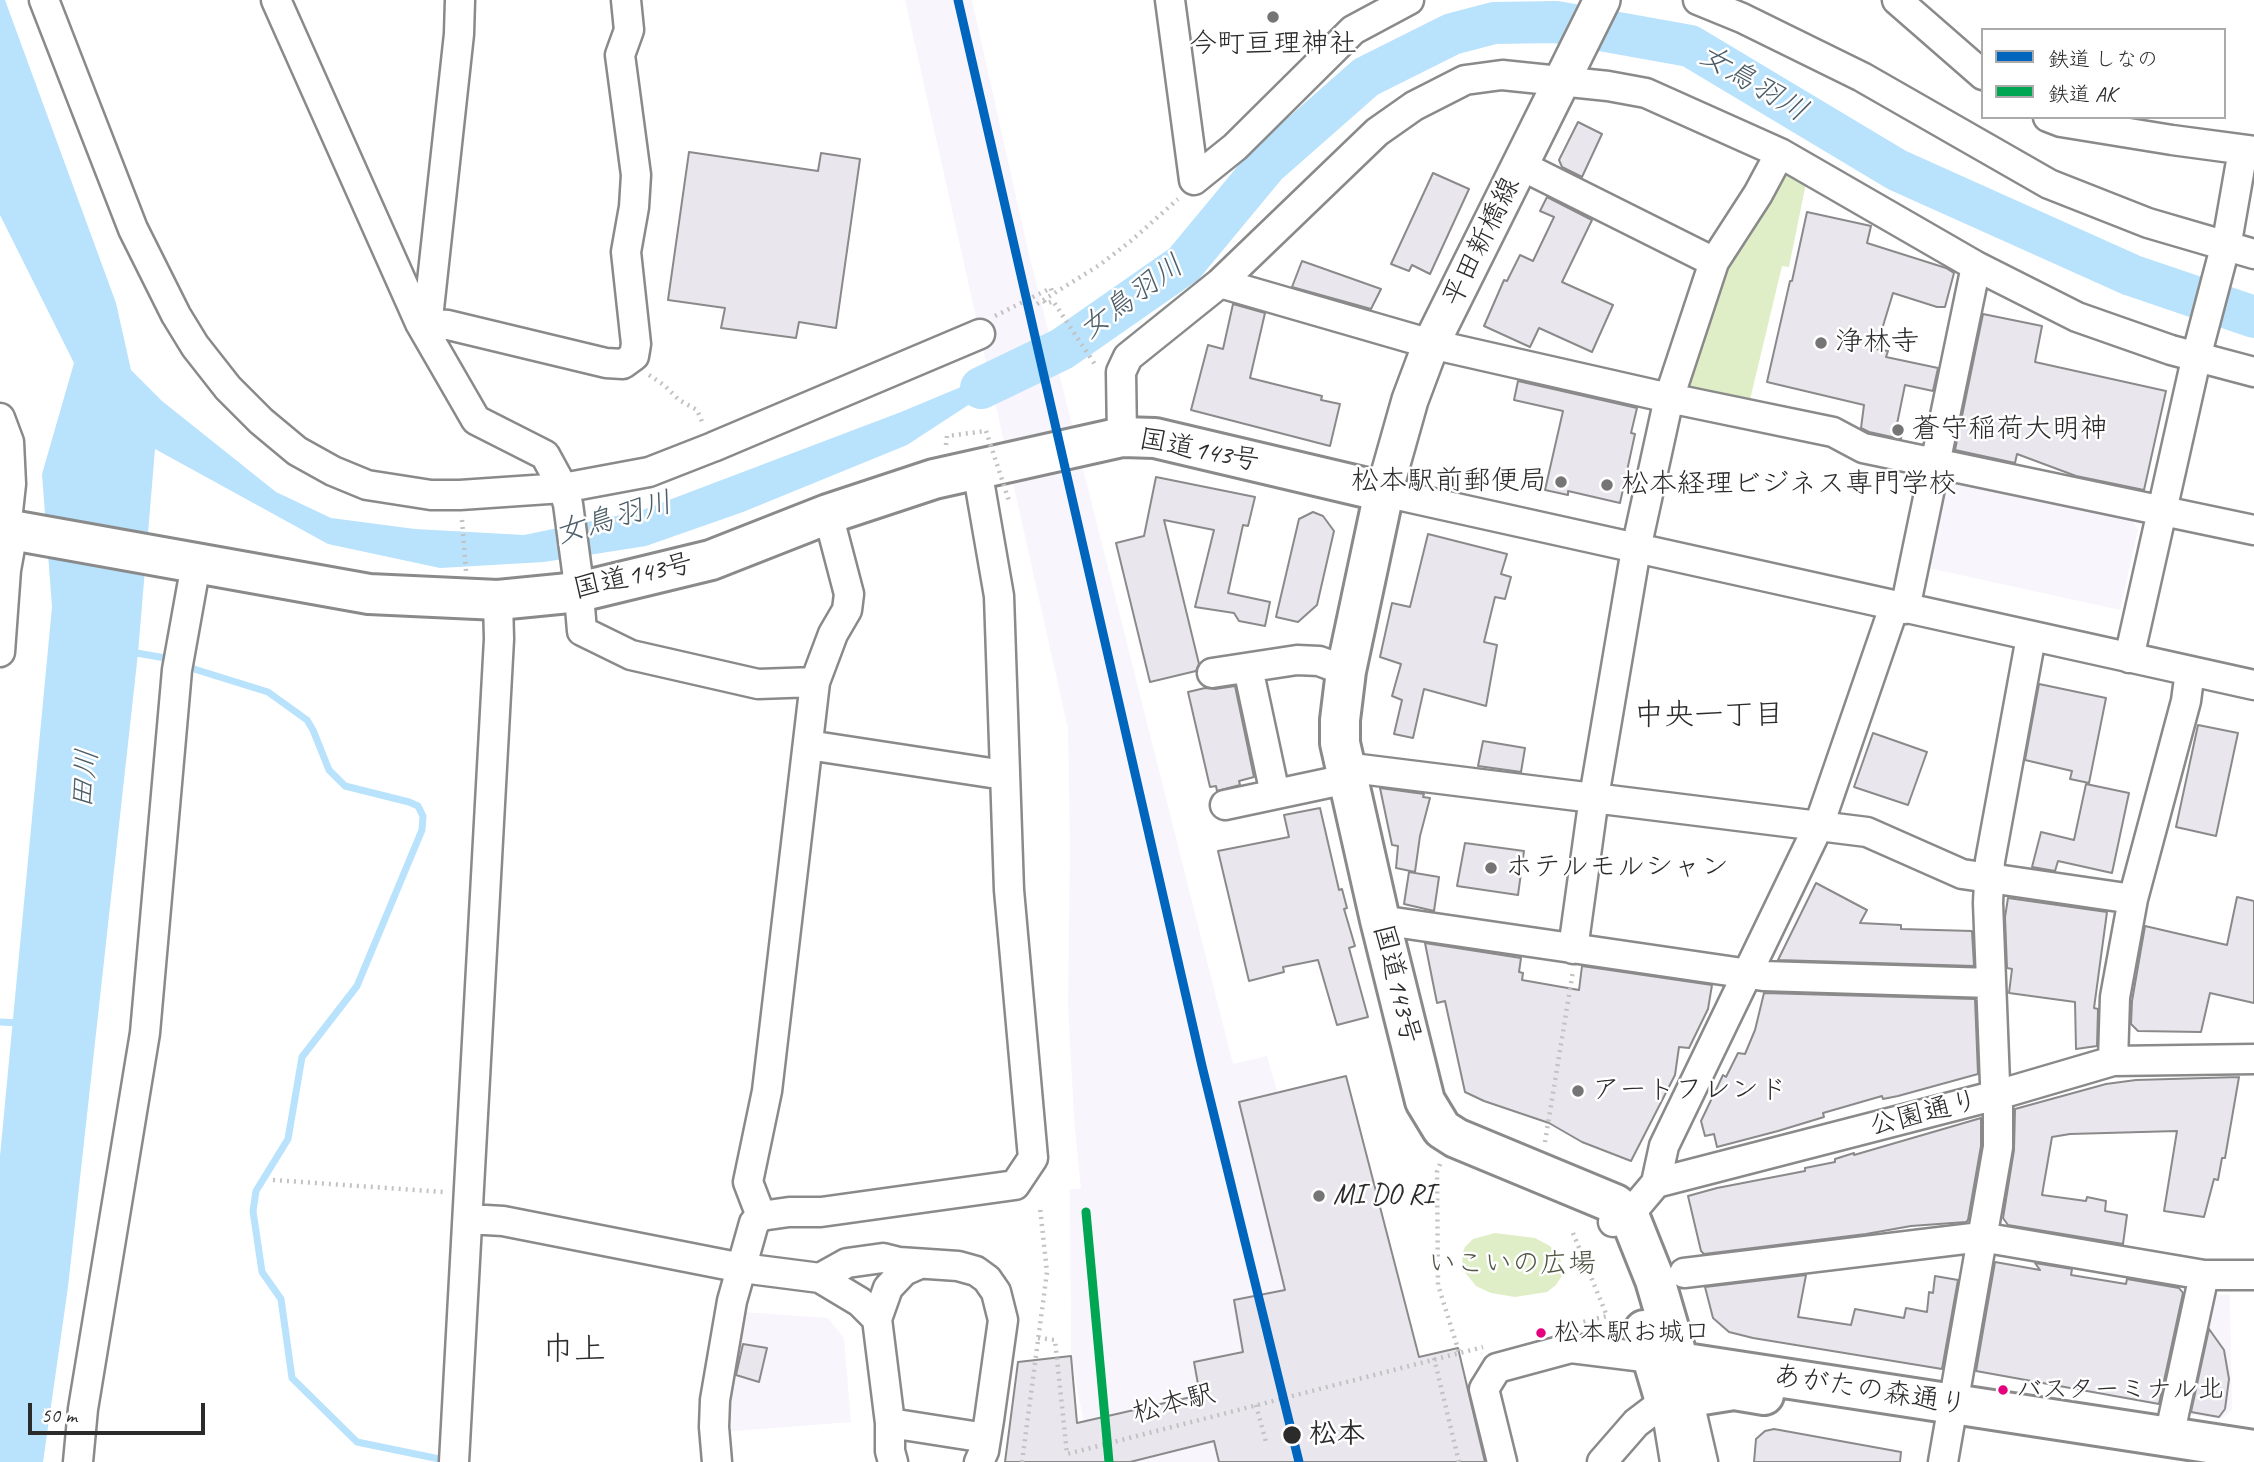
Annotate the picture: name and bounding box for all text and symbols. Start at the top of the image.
marker: 今町亘理神社 [1265,9,1281,25]
place label: 今町亘理神社 [1189,28,1357,62]
legend [1981,28,2226,119]
water label: 女鳥羽川 [1692,38,1814,130]
text: 鉄道 しなの [2048,46,2158,72]
text: 鉄道 AK [2048,81,2116,107]
street label: 平田新橋線 [1436,172,1528,312]
water label: 女鳥羽川 [1073,248,1191,348]
place label: 浄林寺 [1835,326,1919,360]
marker: 浄林寺 [1813,335,1829,351]
place label: 蒼守稲荷大明神 [1912,413,2108,447]
marker: 蒼守稲荷大明神 [1890,422,1906,438]
street label: 国道143号 [1136,423,1262,479]
place label: 松本駅前郵便局 [1351,465,1547,499]
place label: 松本経理ビジネス専門学校 [1621,468,1957,502]
marker: 松本駅前郵便局 [1553,474,1569,490]
marker: 松本経理ビジネス専門学校 [1599,477,1615,493]
water label: 女鳥羽川 [551,485,677,553]
street label: 国道143号 [570,547,696,607]
district label: 中央一丁目 [1634,698,1784,734]
water label: 田川 [65,747,107,811]
place label: ホテルモルシャン [1505,851,1729,885]
marker: ホテルモルシャン [1483,860,1499,876]
street label: 国道143号 [1365,921,1427,1047]
place label: アートフレンド [1592,1074,1787,1108]
marker: アートフレンド [1570,1083,1586,1099]
street label: 公園通り [1866,1084,1982,1144]
place label: MI DO RI [1333,1179,1434,1213]
marker: MI DO RI [1311,1188,1327,1204]
park label: いこいの広場 [1428,1248,1596,1282]
place label: 松本駅お城口 [1554,1317,1710,1349]
marker: 松本駅お城口 [1534,1326,1548,1340]
district label: 巾上 [542,1332,606,1370]
street label: あがたの森通り [1771,1359,1969,1423]
place label: バスターミナル北 [2016,1374,2224,1406]
street label: 松本駅 [1129,1377,1219,1431]
marker: バスターミナル北 [1996,1383,2010,1397]
scale bar [32,1388,208,1432]
text: 50 m [41,1402,77,1428]
place label: 松本 [1309,1418,1365,1452]
marker: 松本 [1281,1424,1303,1446]

